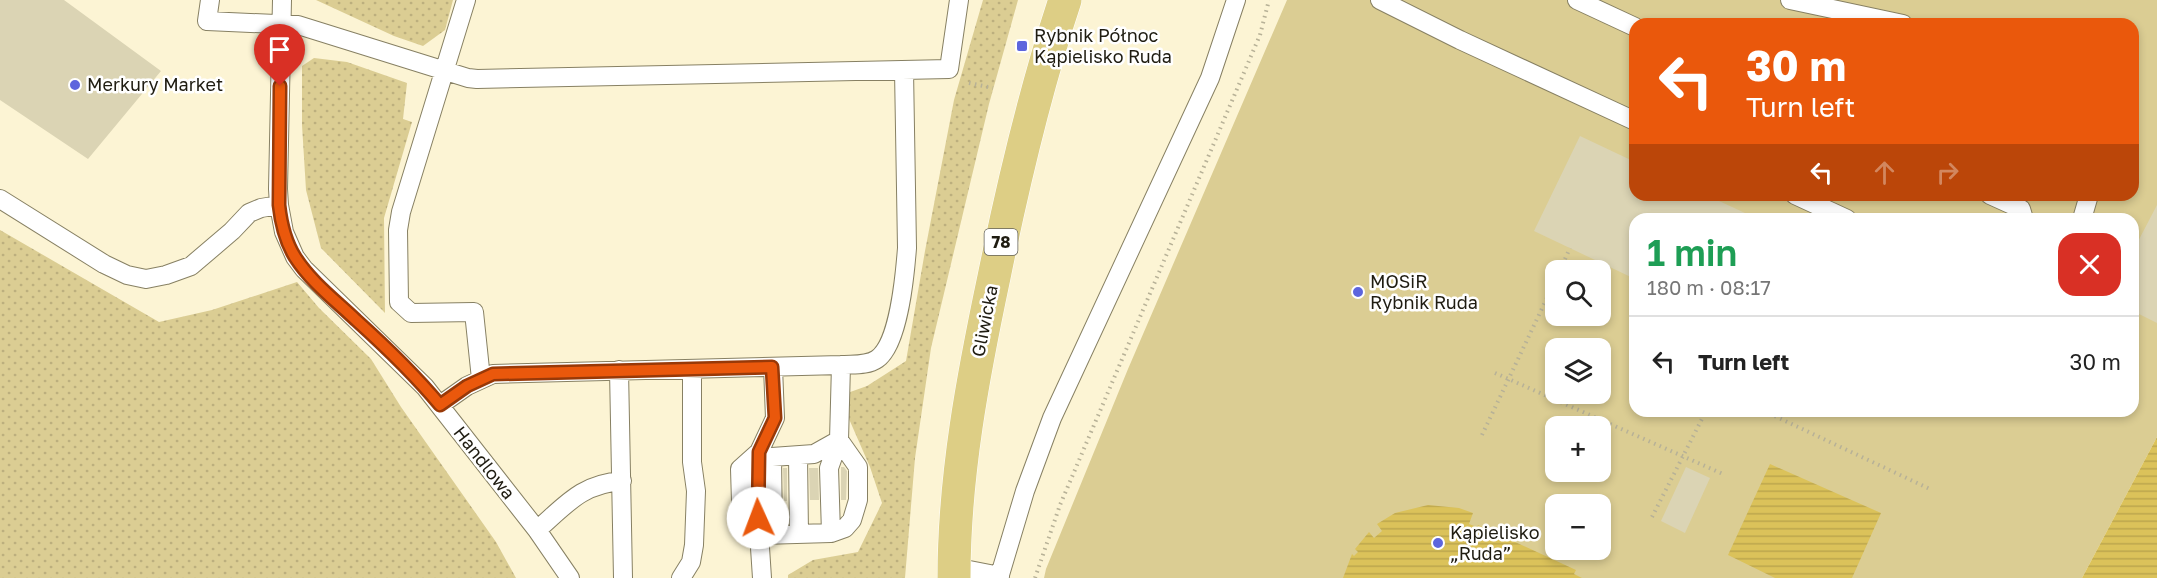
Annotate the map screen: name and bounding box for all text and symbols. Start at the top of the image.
pin [254,24,305,86]
place label: Rybnik Północ Kąpielisko Ruda [1034,24,1172,67]
icon: arrive [263,33,296,66]
marker: Rybnik Północ Kąpielisko Ruda [1015,39,1029,53]
text: 30 m [1746,40,1846,90]
icon: left [1647,42,1725,120]
place label: Merkury Market [87,73,223,95]
marker: Merkury Market [68,78,82,92]
text: Turn left [1746,91,1855,123]
icon: left [1805,156,1838,189]
icon: ahead [1868,156,1901,189]
icon: right [1931,156,1964,189]
road number: 78 [984,229,1018,255]
text: 1 min [1647,231,1737,274]
button: close [2058,233,2121,296]
map controls [1545,260,1611,560]
button: search [1545,260,1611,326]
place label: MOSiR Rybnik Ruda [1370,270,1478,313]
text: 180 m · 08:17 [1647,275,1771,299]
street label: Gliwicka [966,283,1002,359]
marker: MOSiR Rybnik Ruda [1351,285,1365,299]
button: layers [1545,338,1611,404]
icon: left [1647,345,1680,378]
text: Turn left [1698,348,1789,375]
text: 30 m [2070,348,2121,375]
button: + [1545,416,1611,482]
street label: Handlowa [449,421,520,503]
position arrow [726,486,790,550]
button: − [1545,494,1611,560]
place label: Kąpielisko „Ruda” [1450,521,1539,564]
marker: Kąpielisko „Ruda” [1431,536,1445,550]

